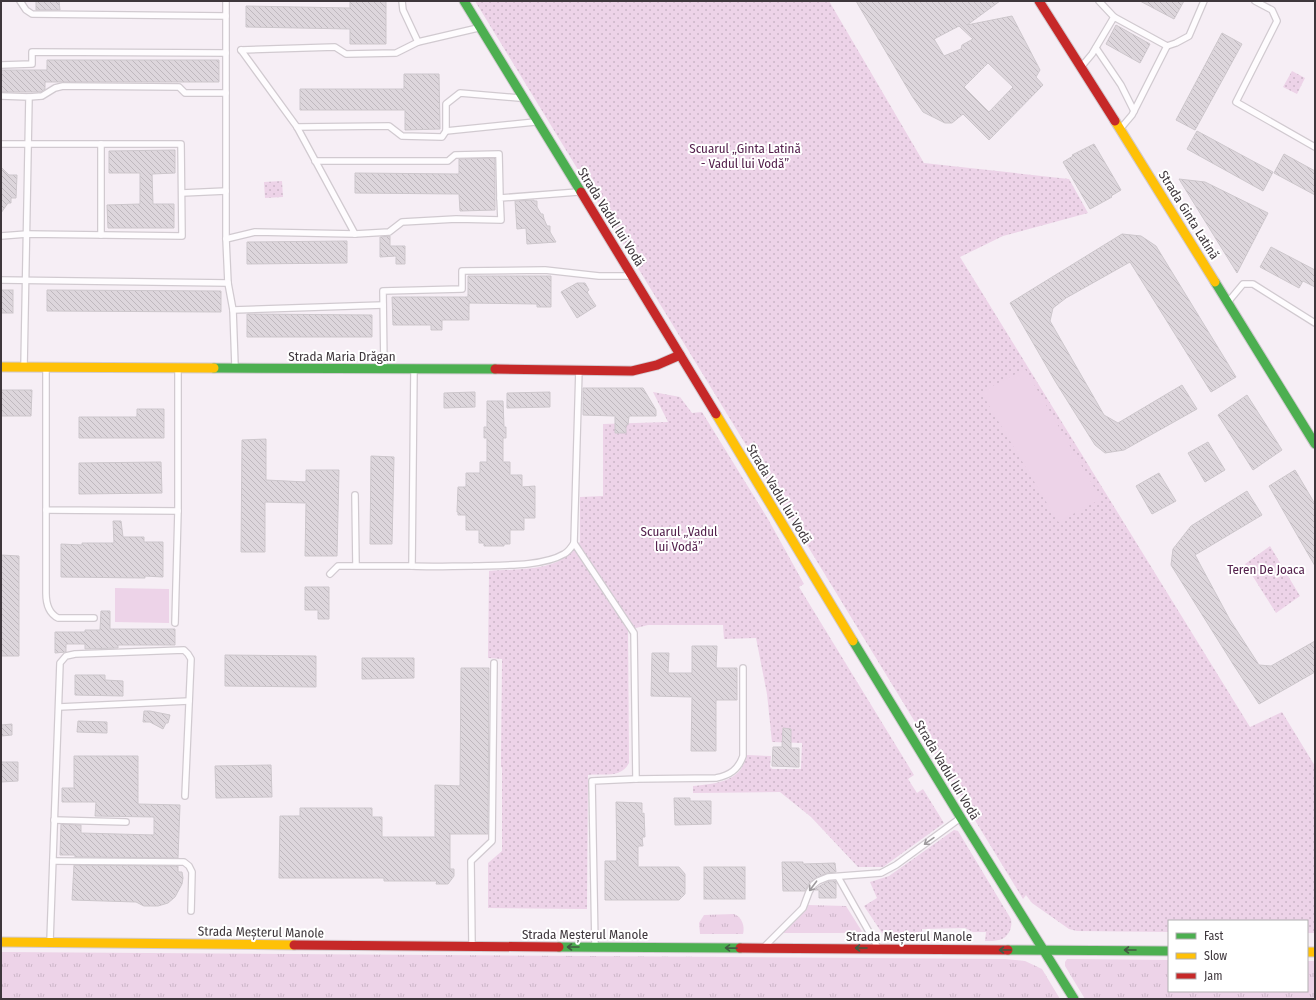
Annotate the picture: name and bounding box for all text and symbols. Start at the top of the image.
park label: Scuarul „Ginta Latină - Vadul lui Vodă” [689,141,801,171]
street label: Strada Vadul lui Vodă [575,165,647,269]
street label: Strada Ginta Latină [1156,168,1222,262]
street label: Strada Maria Drăgan [288,349,396,364]
street label: Strada Vadul lui Vodă [743,442,815,546]
park label: Scuarul „Vadul lui Vodă” [641,524,718,554]
park label: Teren De Joaca [1227,562,1305,577]
street label: Strada Vadul lui Vodă [911,718,983,822]
one-way arrow [924,836,935,845]
one-way arrow [809,881,817,892]
legend [1168,920,1308,992]
street label: Strada Meșterul Manole [198,923,324,942]
street label: Strada Meșterul Manole [522,927,648,943]
street label: Strada Meșterul Manole [846,929,972,945]
text: Fast [1204,929,1223,943]
one-way arrow [567,943,580,951]
one-way arrow [725,944,738,952]
one-way arrow [855,944,868,952]
one-way arrow [999,946,1012,954]
one-way arrow [1124,947,1137,954]
text: Slow [1204,949,1227,963]
text: Jam [1204,969,1222,983]

